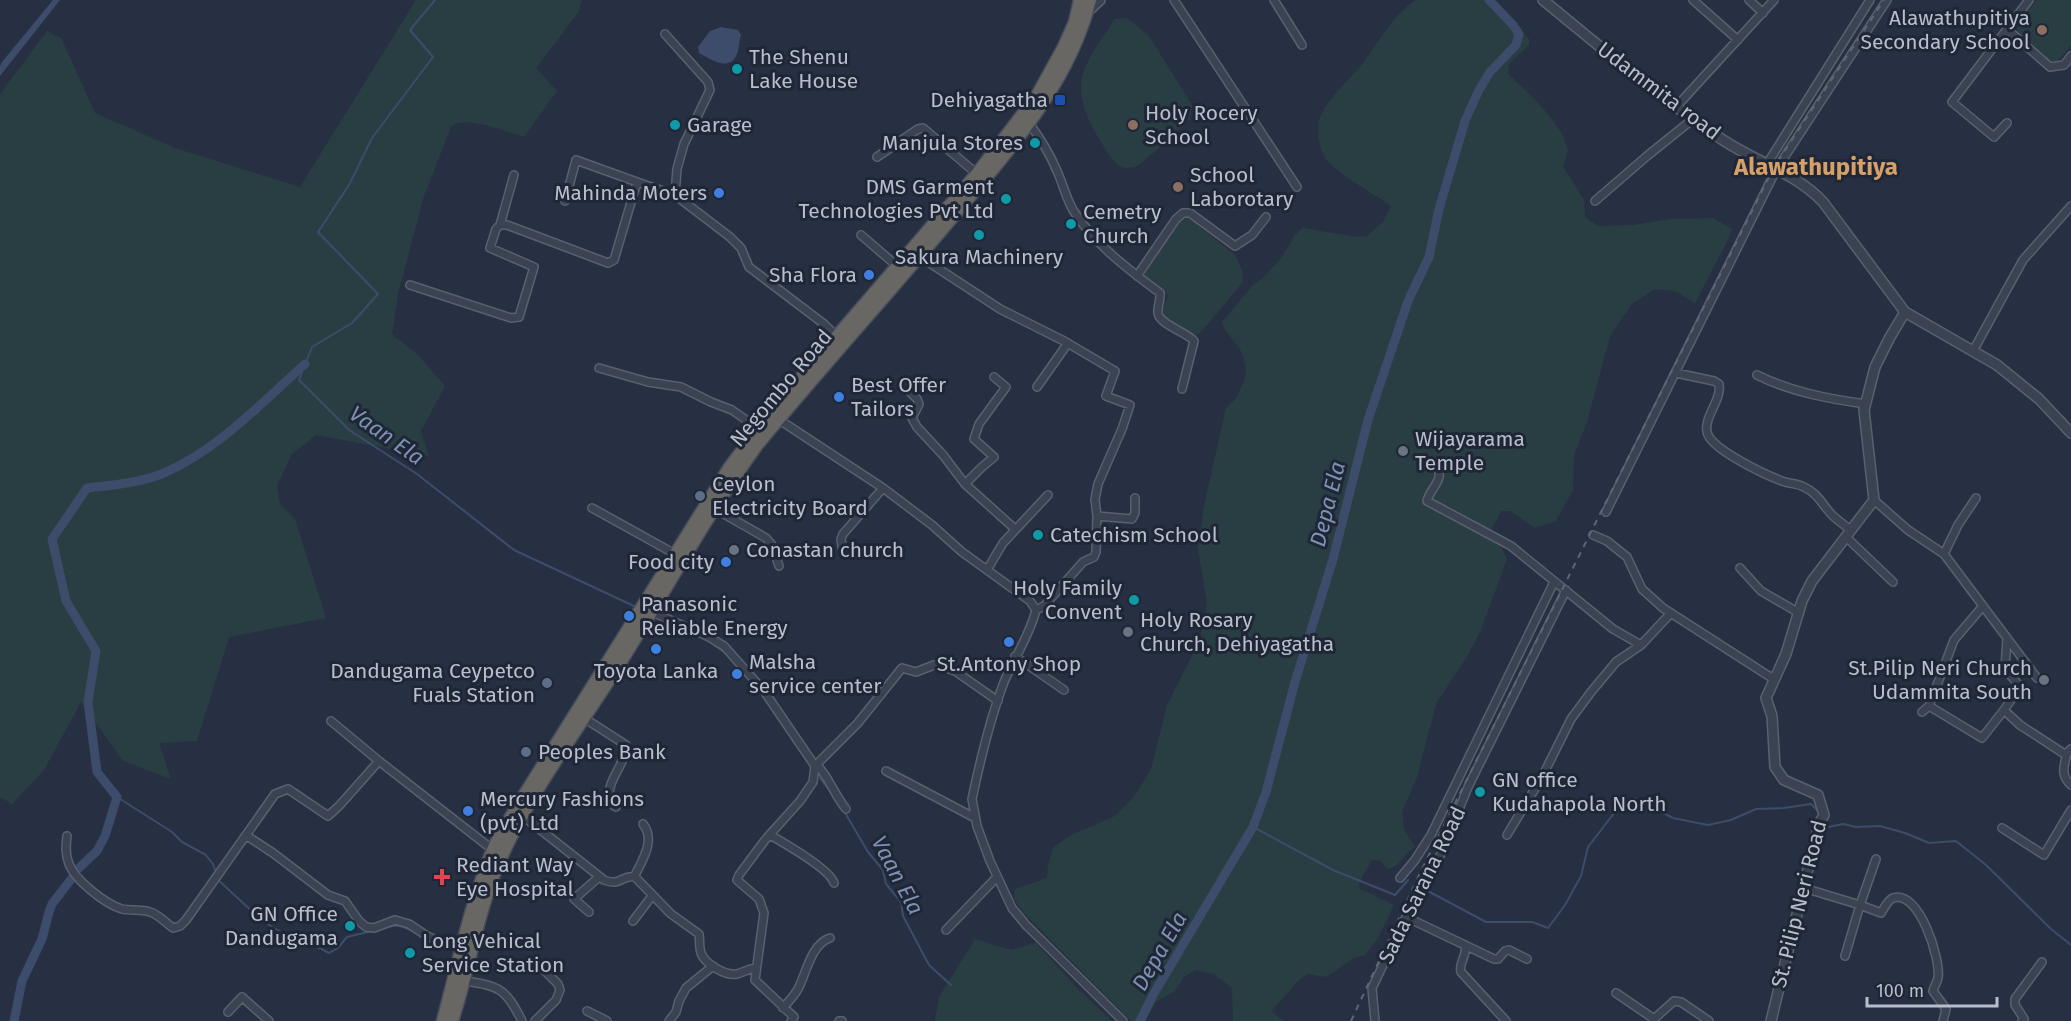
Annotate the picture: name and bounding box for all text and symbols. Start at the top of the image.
place label: Alawathupitiya Secondary School [1860,5,2030,55]
marker: Alawathupitiya Secondary School [2035,23,2049,37]
street label: Udammita road [1592,36,1726,146]
place label: The Shenu Lake House [749,44,858,94]
marker: The Shenu Lake House [730,62,744,76]
place label: Dehiyagatha [930,87,1048,113]
marker: Dehiyagatha [1053,93,1067,107]
place label: Holy Rocery School [1145,100,1258,150]
place label: Garage [687,112,752,138]
marker: Garage [668,118,682,132]
marker: Holy Rocery School [1126,118,1140,132]
place label: Manjula Stores [882,130,1023,156]
marker: Manjula Stores [1028,136,1042,150]
district label: Alawathupitiya [1733,153,1898,181]
place label: School Laborotary [1190,162,1294,212]
place label: DMS Garment Technologies Pvt Ltd [799,174,994,224]
place label: Mahinda Moters [554,180,707,206]
marker: School Laborotary [1171,180,1185,194]
marker: Mahinda Moters [712,186,726,200]
marker: DMS Garment Technologies Pvt Ltd [999,192,1013,206]
place label: Cemetry Church [1083,199,1162,249]
marker: Cemetry Church [1064,217,1078,231]
marker: Sakura Machinery [972,228,986,242]
place label: Sakura Machinery [895,244,1064,270]
place label: Sha Flora [769,262,857,288]
marker: Sha Flora [862,268,876,282]
street label: Negombo Road [724,324,838,452]
place label: Best Offer Tailors [851,372,946,422]
marker: Best Offer Tailors [832,390,846,404]
water label: Vaan Ela [344,400,429,471]
place label: Wijayarama Temple [1415,426,1525,476]
marker: Wijayarama Temple [1396,444,1410,458]
water label: Depa Ela [1304,459,1351,549]
place label: Ceylon Electricity Board [712,471,868,521]
marker: Ceylon Electricity Board [693,489,707,503]
place label: Catechism School [1050,522,1218,548]
marker: Catechism School [1031,528,1045,542]
place label: Conastan church [746,537,904,563]
marker: Conastan church [727,543,741,557]
place label: Food city [628,549,715,575]
marker: Food city [719,555,733,569]
place label: Holy Family Convent [1013,575,1123,625]
place label: Panasonic Reliable Energy [641,591,788,641]
marker: Holy Family Convent [1127,593,1141,607]
place label: Holy Rosary Church, Dehiyagatha [1140,607,1334,657]
marker: Panasonic Reliable Energy [622,609,636,623]
marker: Holy Rosary Church, Dehiyagatha [1121,625,1135,639]
marker: St.Antony Shop [1002,635,1016,649]
marker: Toyota Lanka [649,642,663,656]
place label: Malsha service center [749,649,881,699]
place label: St.Antony Shop [937,651,1081,677]
place label: St.Pilip Neri Church Udammita South [1848,655,2032,705]
place label: Dandugama Ceypetco Fuals Station [330,658,535,708]
place label: Toyota Lanka [594,658,718,684]
marker: Malsha service center [730,667,744,681]
marker: St.Pilip Neri Church Udammita South [2037,673,2051,687]
marker: Dandugama Ceypetco Fuals Station [540,676,554,690]
place label: Peoples Bank [538,739,666,765]
marker: Peoples Bank [519,745,533,759]
place label: GN office Kudahapola North [1492,767,1667,817]
marker: GN office Kudahapola North [1473,785,1487,799]
place label: Mercury Fashions (pvt) Ltd [480,786,644,836]
street label: Sada Sarana Road [1373,802,1471,968]
marker: Mercury Fashions (pvt) Ltd [461,804,475,818]
street label: St. Pilip Neri Road [1766,818,1832,990]
water label: Vaan Ela [866,831,929,919]
place label: Rediant Way Eye Hospital [456,852,574,902]
marker: Rediant Way Eye Hospital [433,868,451,886]
place label: GN Office Dandugama [225,901,338,951]
water label: Depa Ela [1126,907,1193,996]
marker: GN Office Dandugama [343,919,357,933]
place label: Long Vehical Service Station [422,928,564,978]
marker: Long Vehical Service Station [403,946,417,960]
scale bar [1867,970,1998,1008]
text: 100 m [1876,980,1924,1002]

